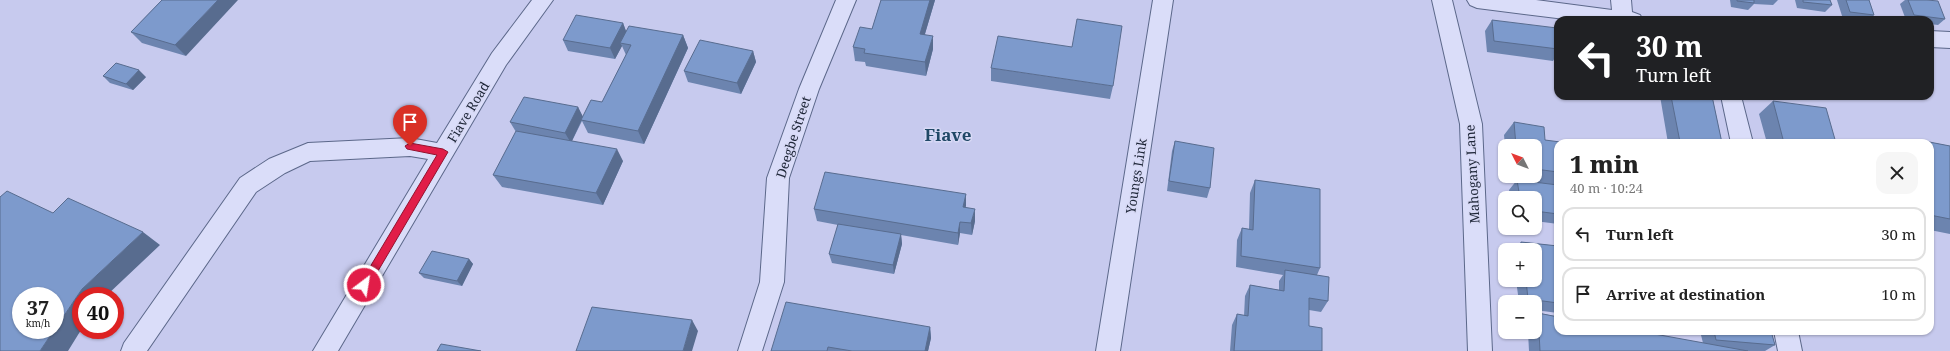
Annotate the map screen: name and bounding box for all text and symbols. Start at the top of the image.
text: 30 m [1636,27,1703,65]
icon: left [1570,32,1622,84]
text: Turn left [1636,63,1711,87]
street label: Fiave Road [443,78,493,146]
street label: Deegbe Street [771,93,815,180]
pin [393,105,427,146]
icon: arrive [399,111,421,133]
district label: Fiave [925,123,971,146]
street label: Mahogany Lane [1460,124,1484,224]
street label: Youngs Link [1121,137,1151,216]
north arrow [1498,139,1542,183]
map controls [1498,139,1542,339]
text: 1 min [1570,147,1639,180]
button: close [1876,152,1918,194]
text: 40 m · 10:24 [1570,179,1643,197]
button: search [1498,191,1542,235]
icon: left [1572,223,1594,245]
text: Turn left [1606,224,1674,244]
text: 30 m [1881,224,1916,244]
button: + [1498,243,1542,287]
position arrow [343,264,385,306]
icon: arrive [1572,283,1594,305]
text: Arrive at destination [1606,284,1765,304]
text: 10 m [1881,284,1916,304]
speed limit sign: 40 [72,287,124,339]
text: 37 [27,294,49,321]
button: − [1498,295,1542,339]
text: km/h [26,316,50,330]

